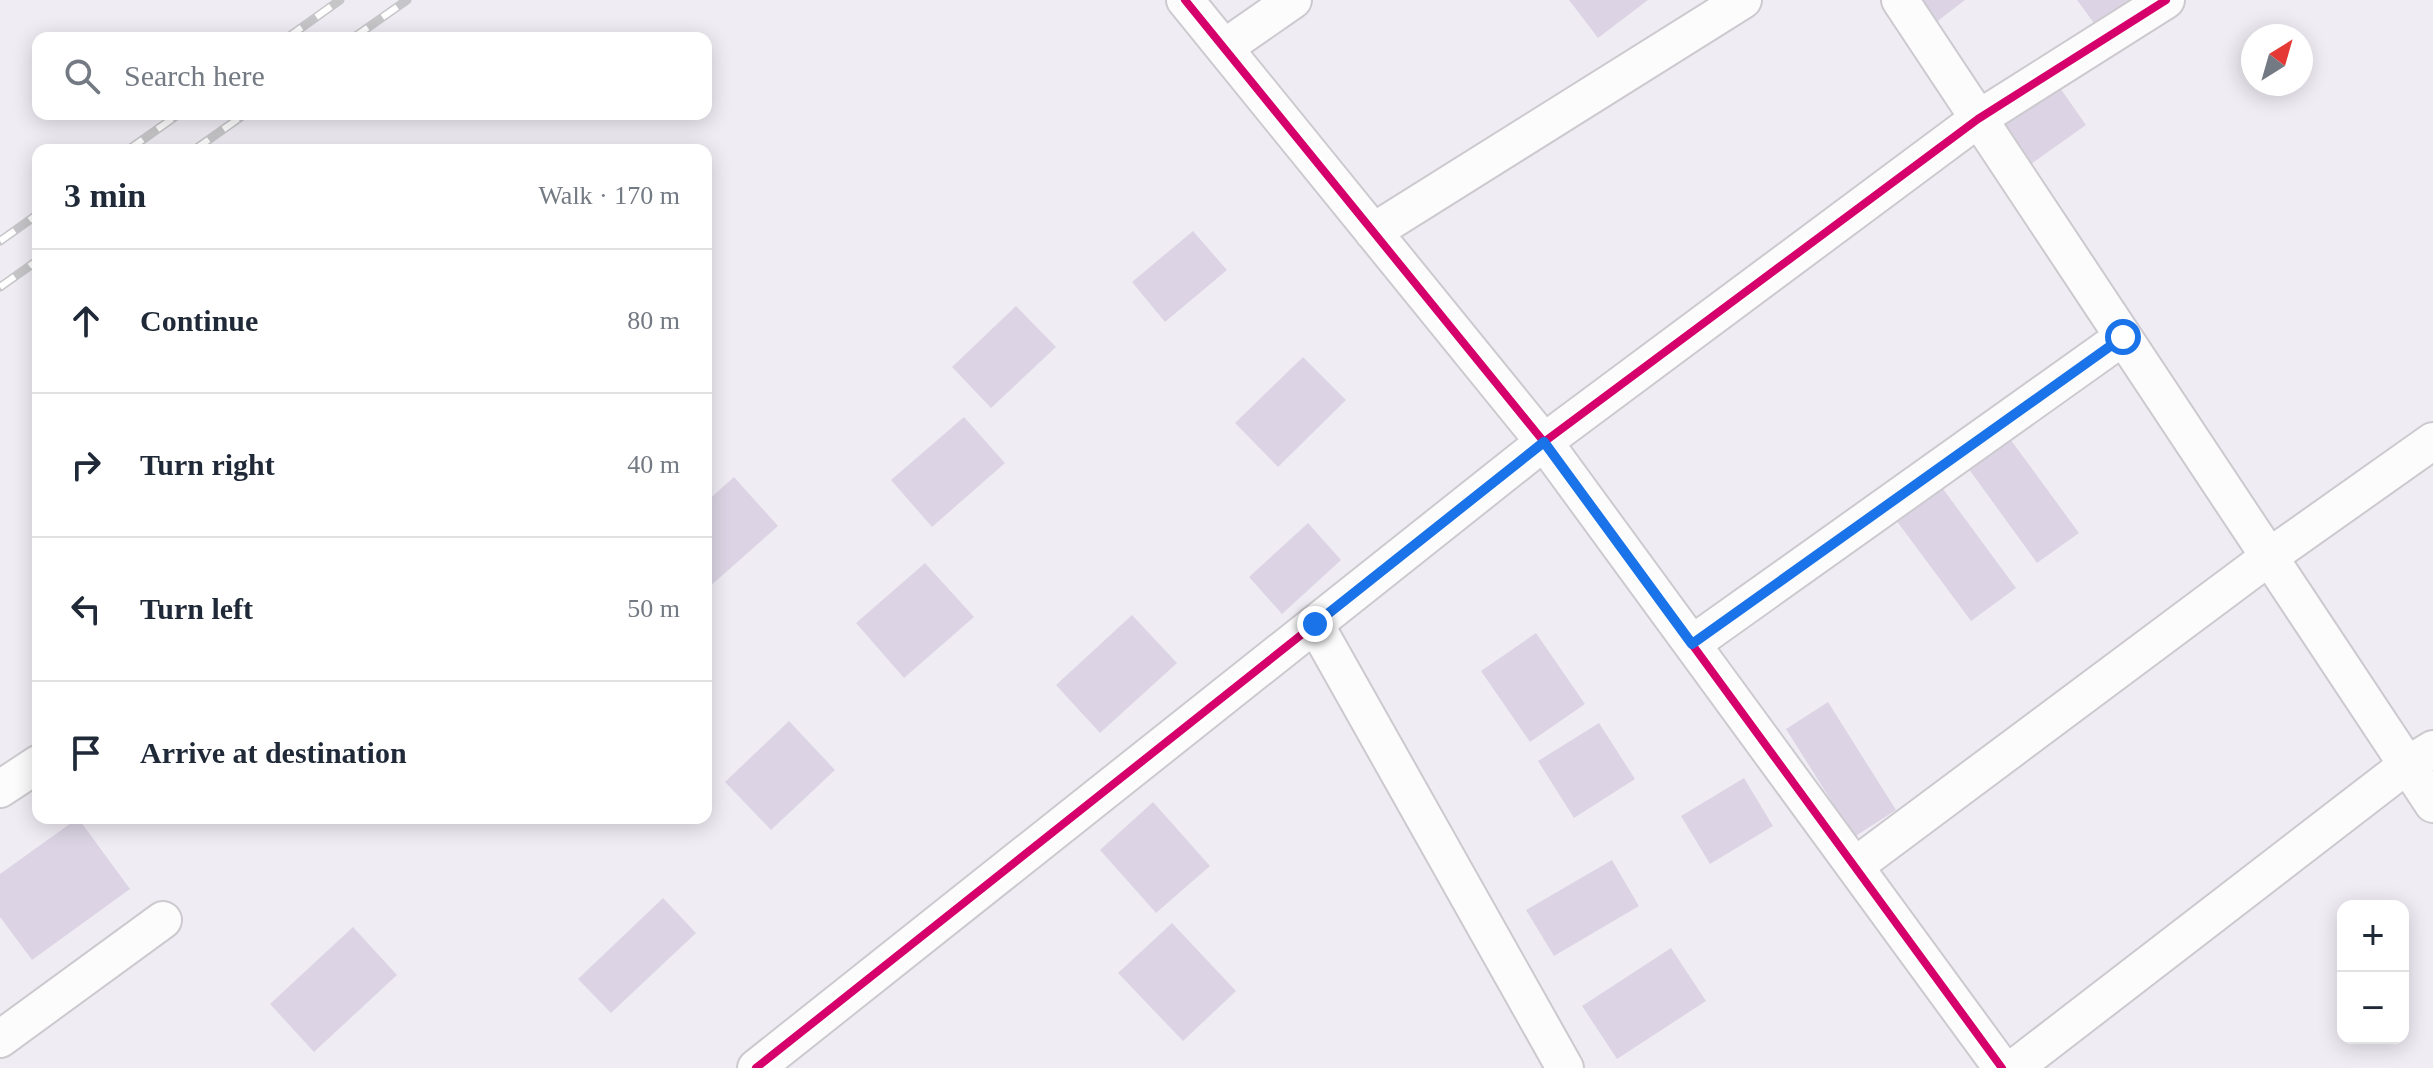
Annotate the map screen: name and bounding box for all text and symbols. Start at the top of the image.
north arrow [2241,24,2313,96]
search box [32,32,712,120]
icon: search [60,54,104,98]
text: Search here [124,59,265,92]
text: 3 min [64,177,146,214]
text: Walk · 170 m [538,181,680,210]
icon: ahead [64,299,108,343]
text: Continue [140,304,258,337]
text: 80 m [627,306,680,335]
route start [2105,319,2141,355]
icon: right [64,443,108,487]
text: Turn right [140,448,275,481]
text: 40 m [627,450,680,479]
icon: left [64,587,108,631]
text: Turn left [140,592,253,625]
text: 50 m [627,594,680,623]
route end [1297,606,1333,642]
icon: arrive [64,731,108,775]
text: Arrive at destination [140,736,407,769]
map controls [2337,900,2409,1044]
button: + [2337,900,2409,972]
button: − [2337,972,2409,1044]

